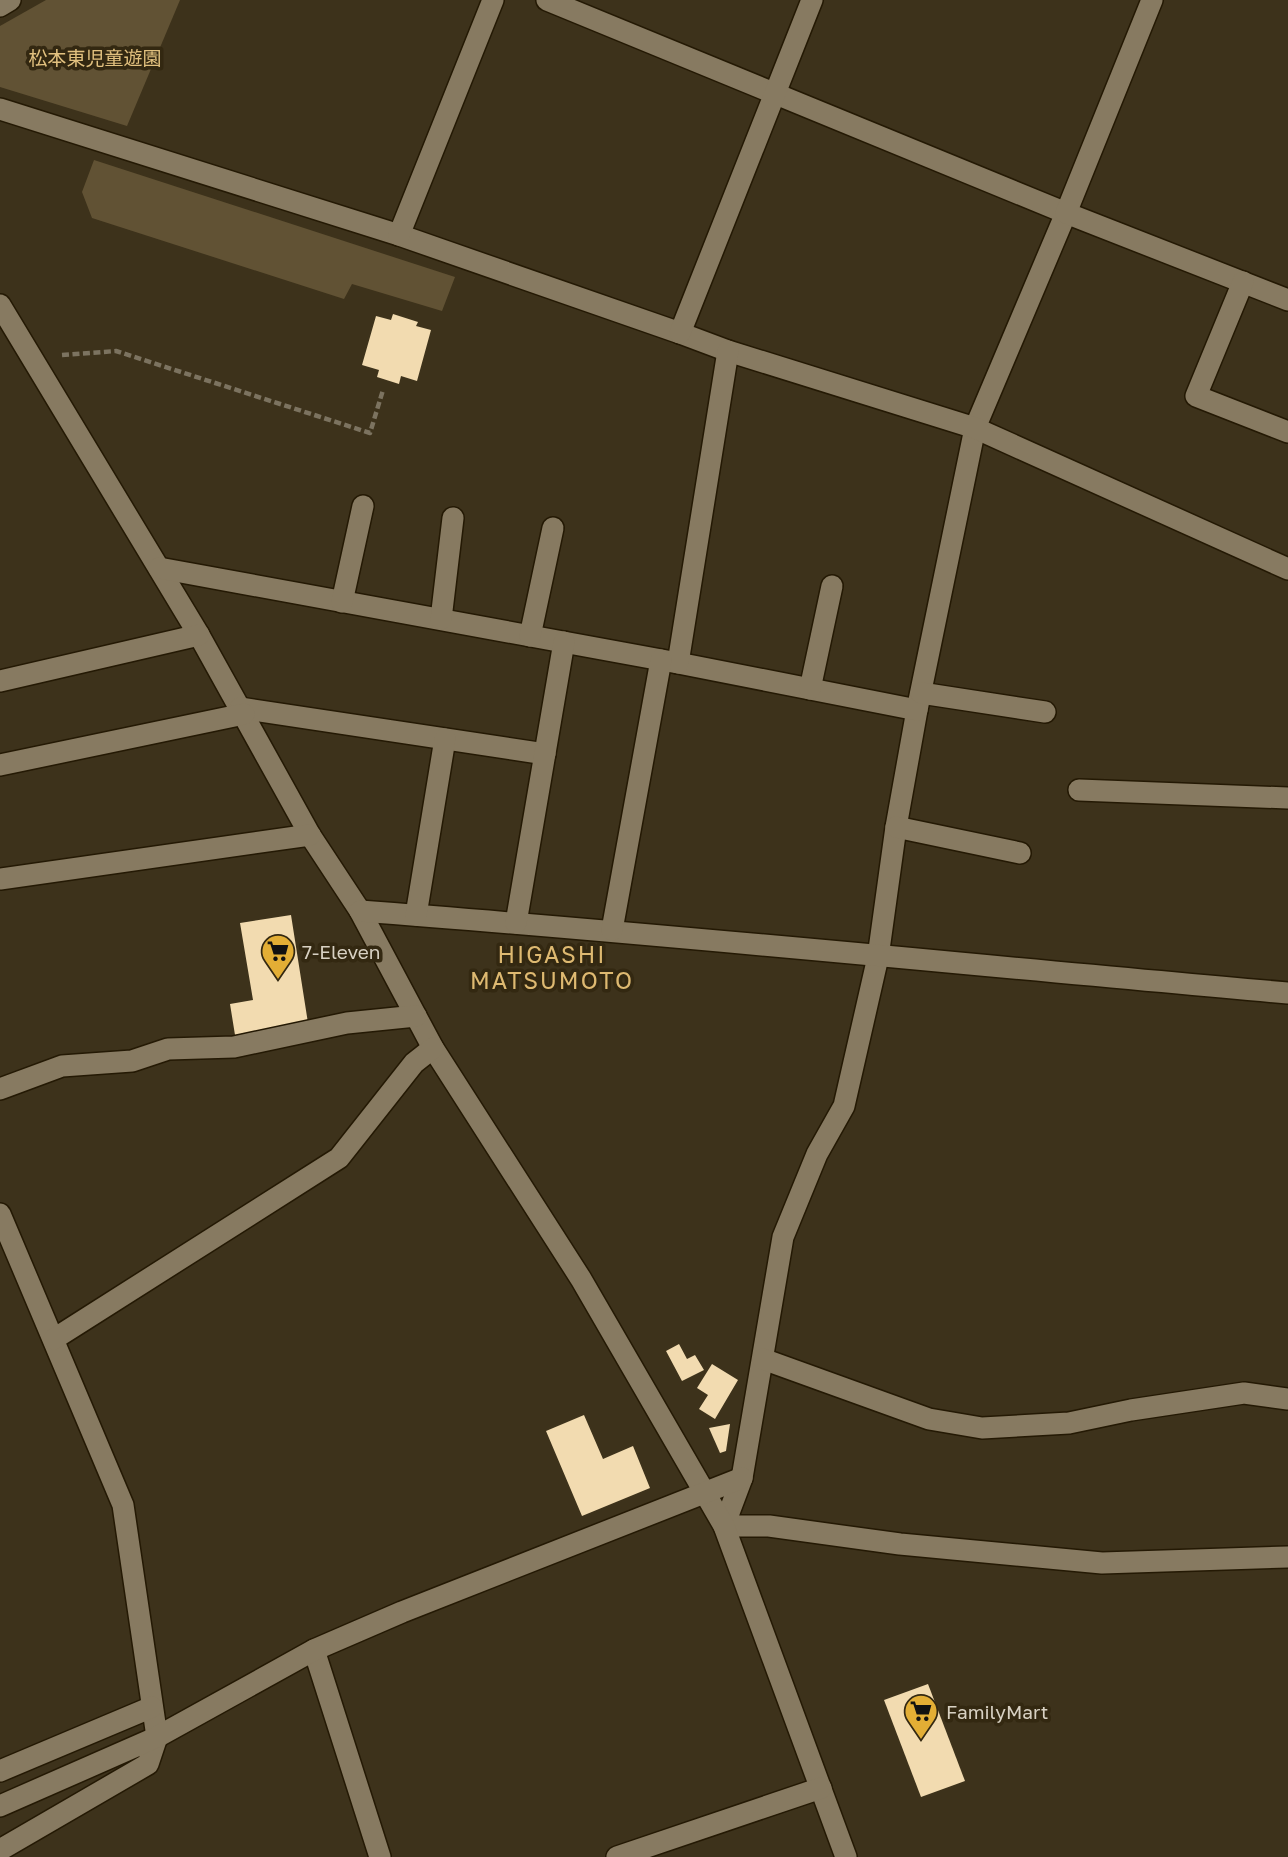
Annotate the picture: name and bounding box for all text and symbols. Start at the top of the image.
park label: 松本東児童遊園 [28,46,162,69]
supermarket icon: 7-Eleven [259,932,297,981]
place label: 7-Eleven [302,940,380,963]
district label: HIGASHI MATSUMOTO [470,940,634,994]
supermarket icon: FamilyMart [902,1692,940,1741]
place label: FamilyMart [946,1700,1048,1723]

